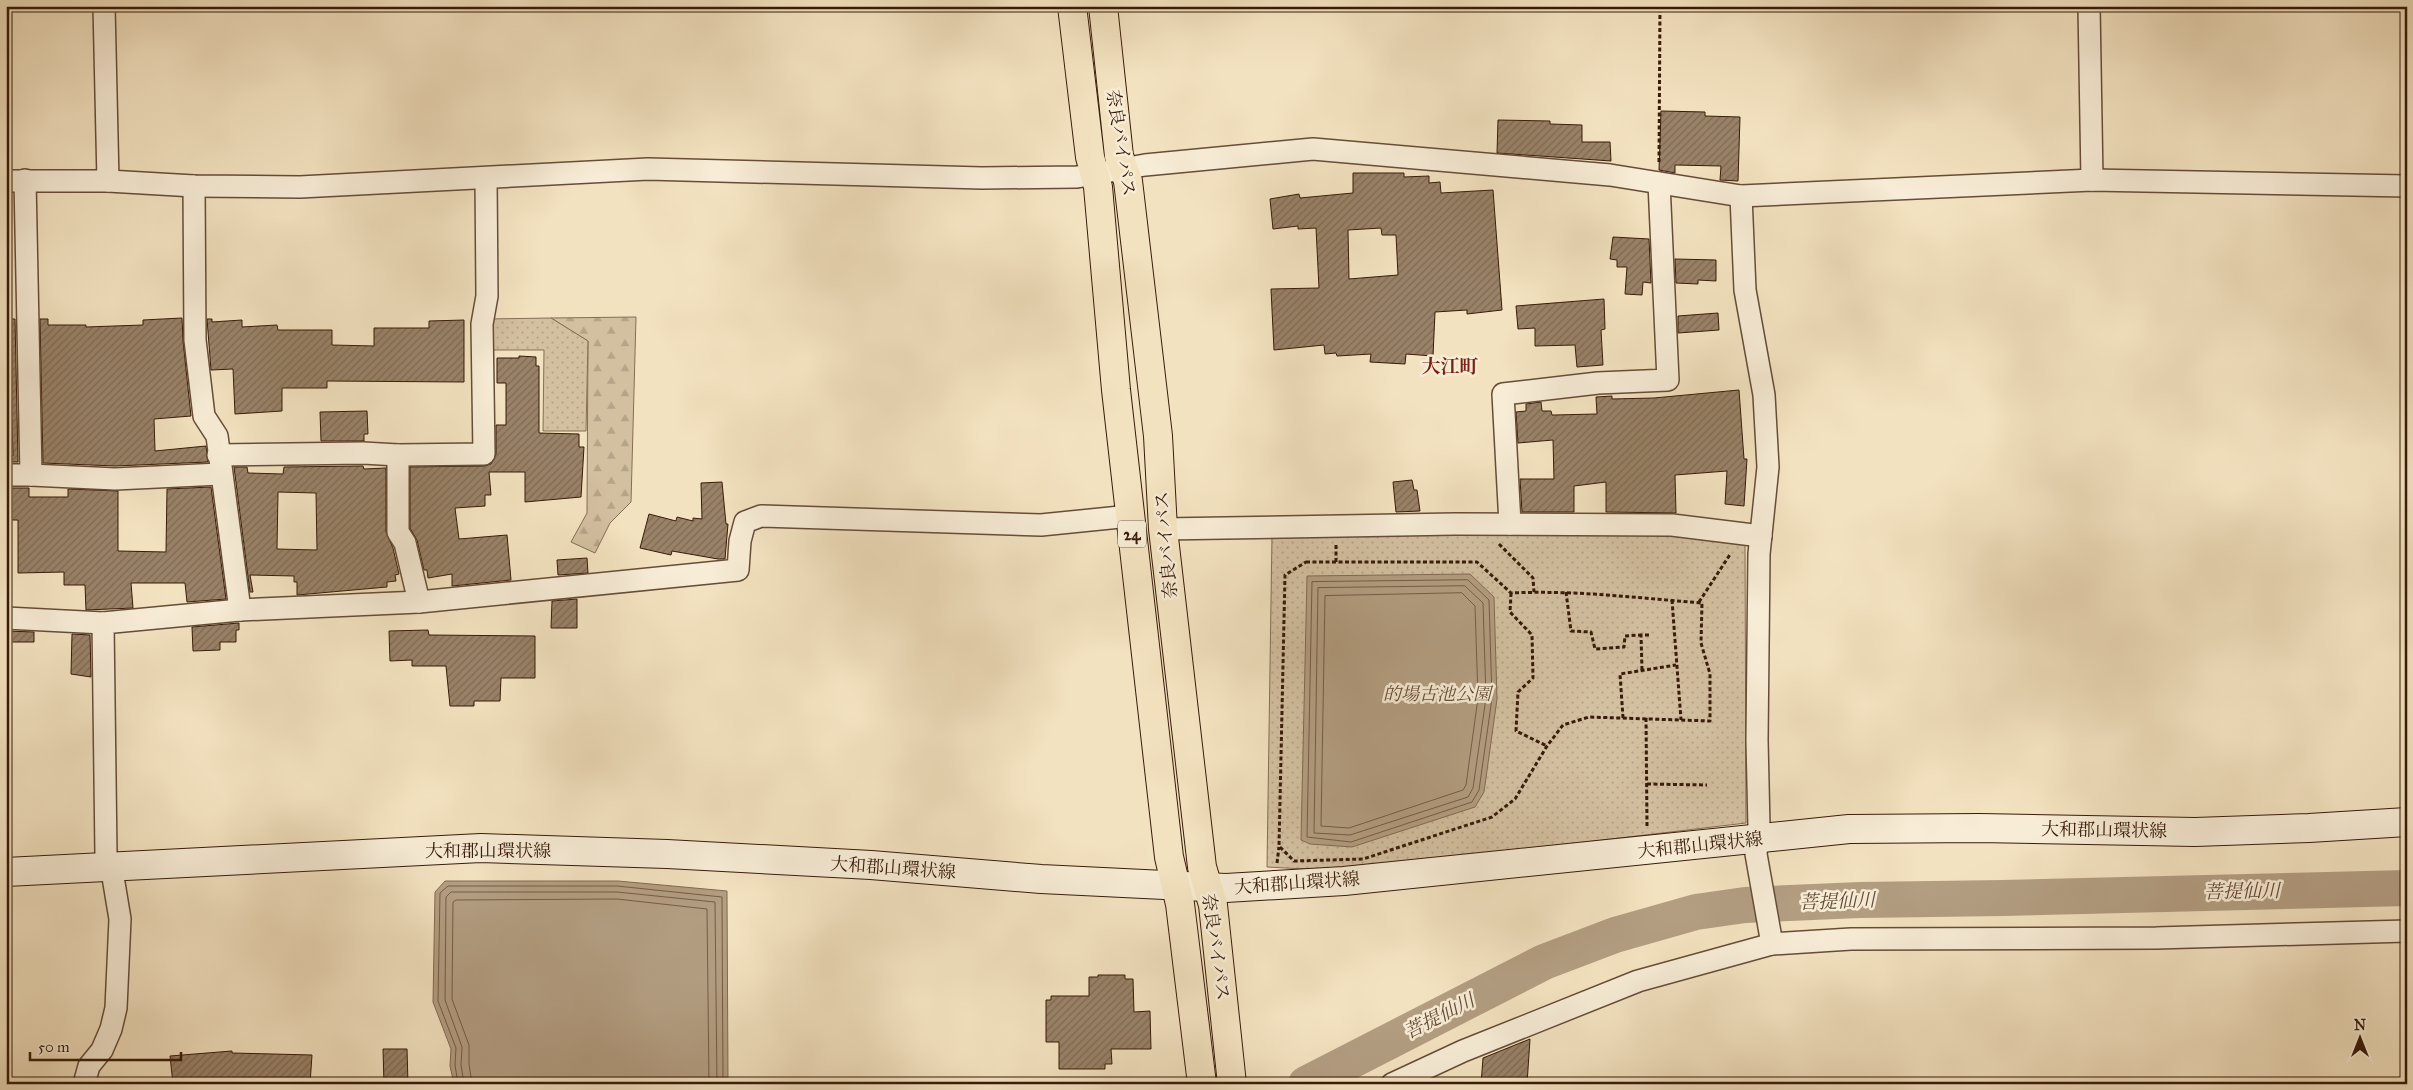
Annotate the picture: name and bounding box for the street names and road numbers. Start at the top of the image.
street label: 奈良バイパス [1102,88,1140,198]
street label: 奈良バイパス [1150,490,1182,600]
road number: 24 [1118,520,1146,548]
street label: 大和郡山環状線 [2041,818,2167,842]
street label: 大和郡山環状線 [1636,827,1764,863]
street label: 大和郡山環状線 [425,840,551,862]
street label: 大和郡山環状線 [829,853,957,883]
street label: 大和郡山環状線 [1233,868,1361,898]
street label: 奈良バイパス [1198,892,1234,1002]

